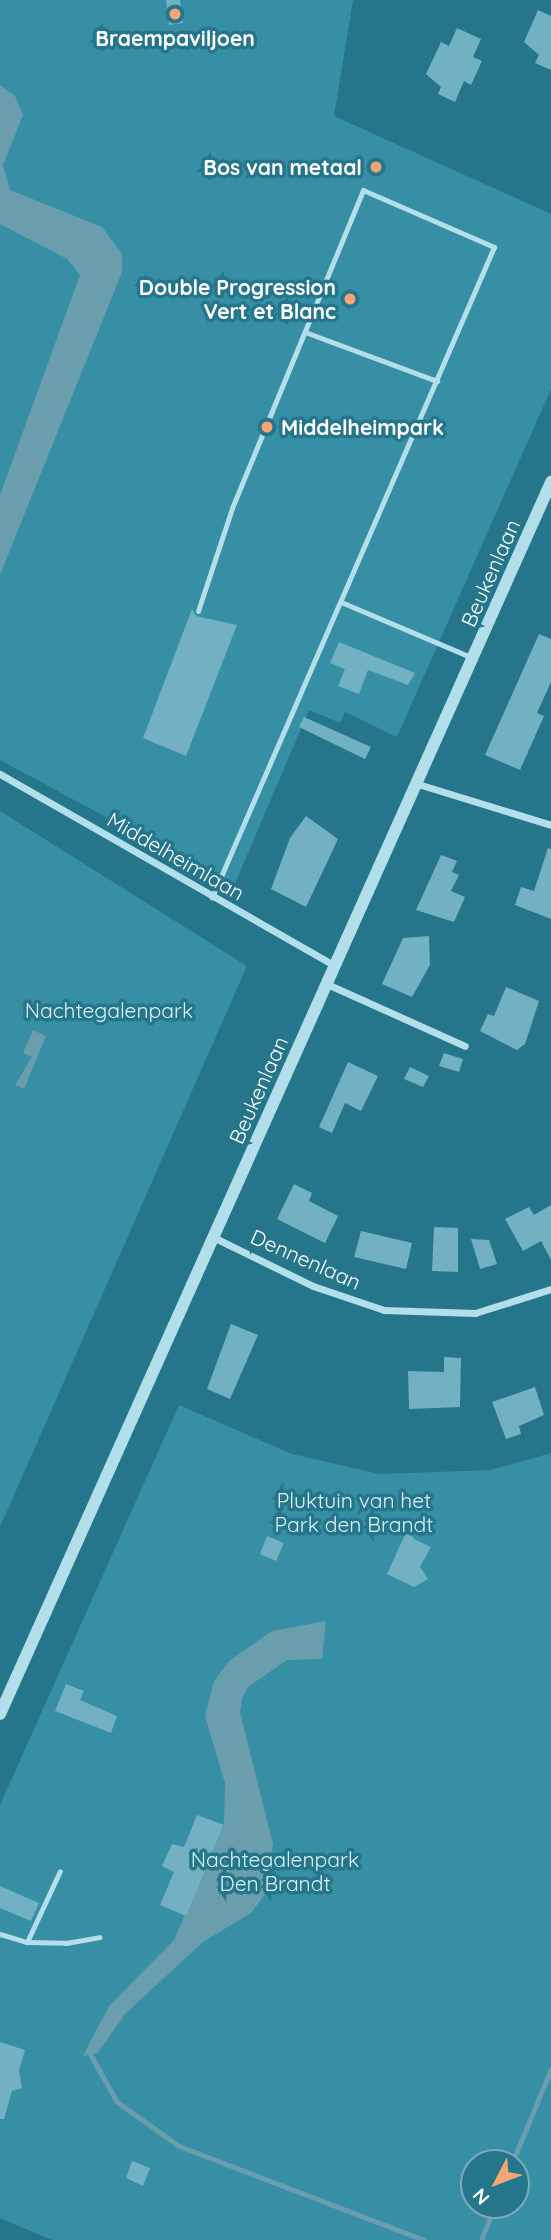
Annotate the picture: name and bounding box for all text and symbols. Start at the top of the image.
marker: Braempaviljoen [167,6,183,22]
place label: Braempaviljoen [95,25,255,51]
place label: Bos van metaal [203,154,362,180]
marker: Bos van metaal [368,159,384,175]
place label: Double Progression Vert et Blanc [139,274,336,324]
marker: Double Progression Vert et Blanc [342,291,358,307]
place label: Middelheimpark [281,414,444,440]
marker: Middelheimpark [259,419,275,435]
street label: Beukenlaan [455,515,525,631]
street label: Middelheimlaan [103,807,249,905]
park label: Nachtegalenpark [25,997,193,1023]
street label: Beukenlaan [223,1032,293,1148]
street label: Dennenlaan [247,1223,365,1295]
park label: Pluktuin van het Park den Brandt [275,1487,433,1537]
park label: Nachtegalenpark Den Brandt [191,1846,359,1896]
north arrow [460,2149,530,2219]
text: N [467,2183,494,2210]

